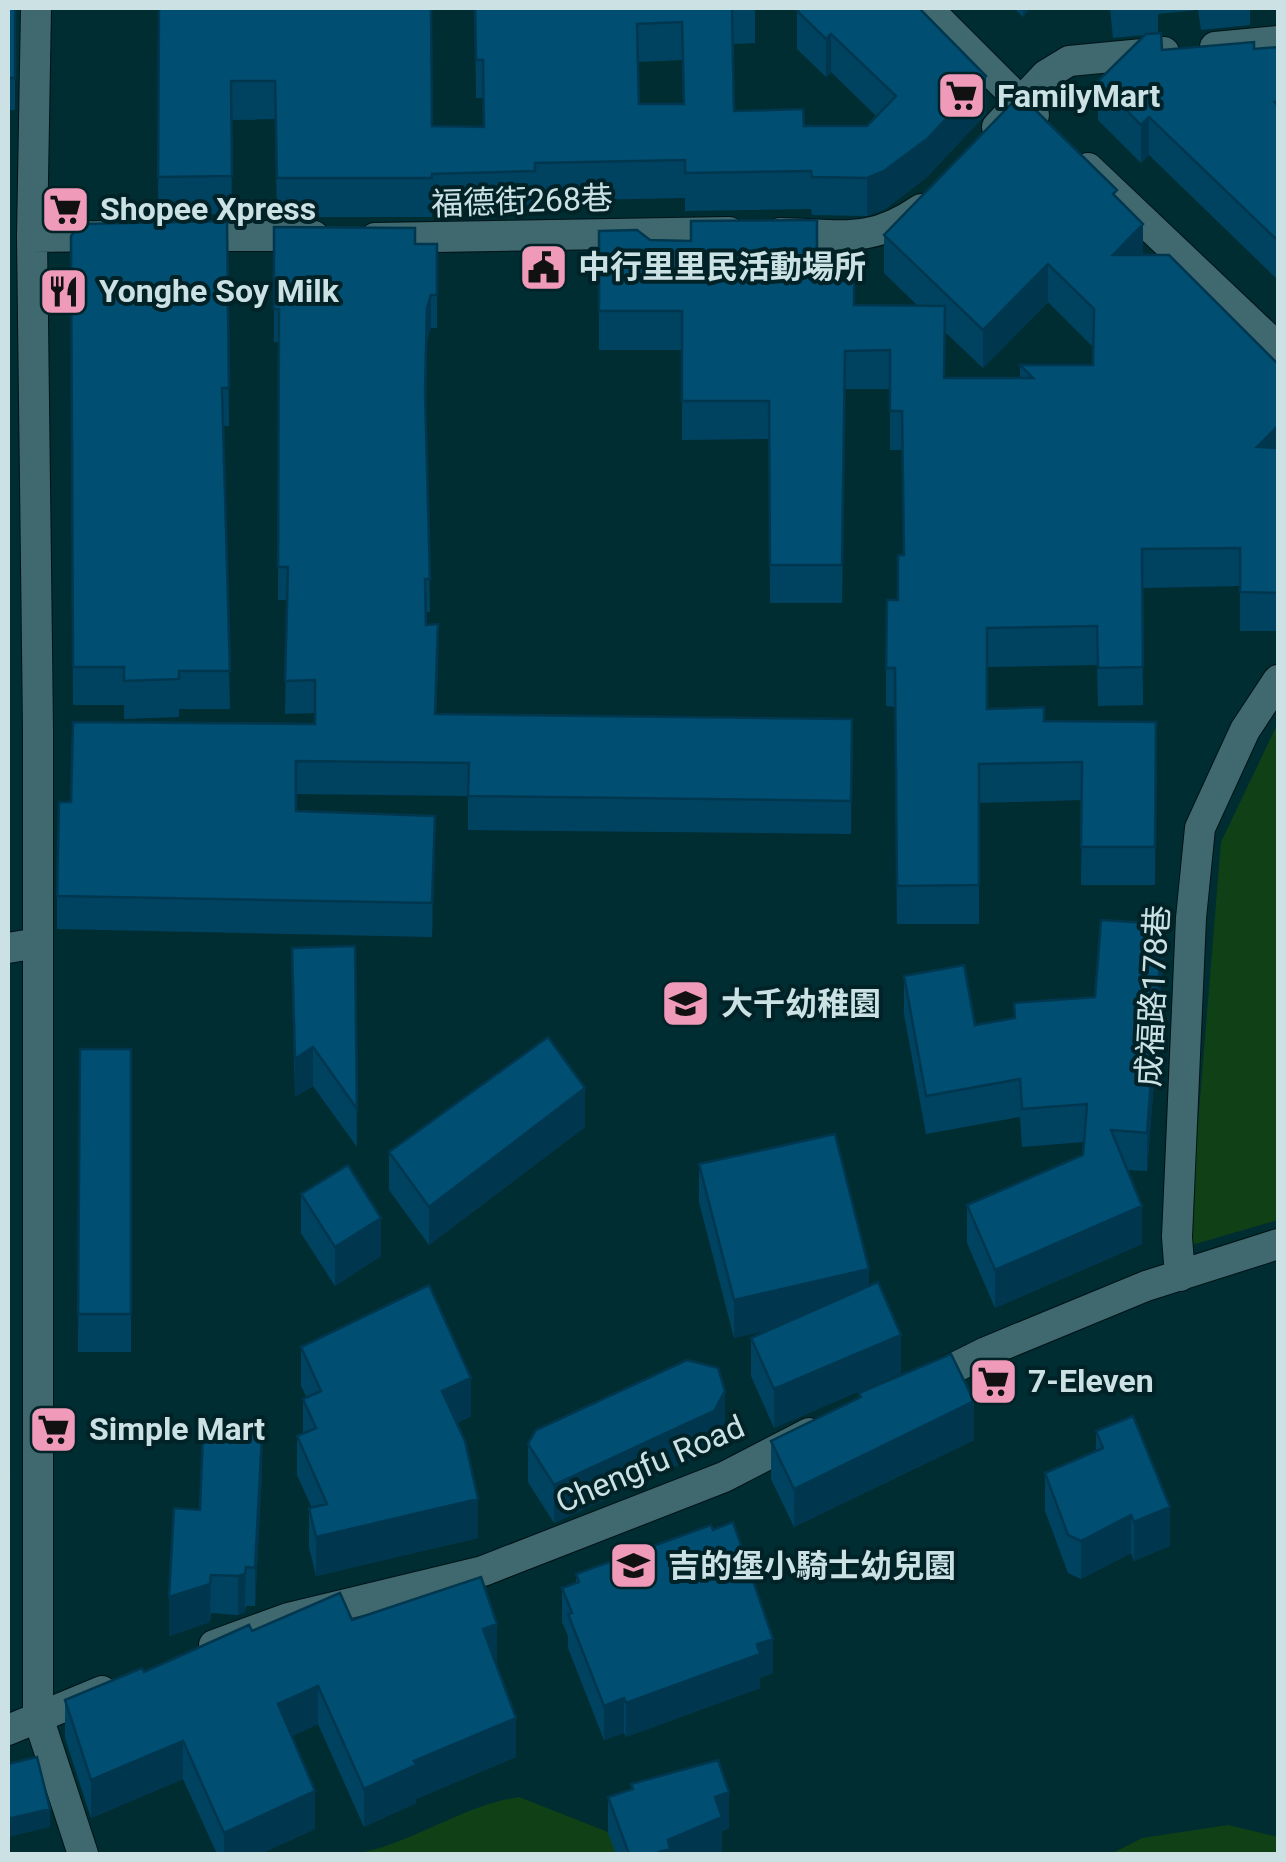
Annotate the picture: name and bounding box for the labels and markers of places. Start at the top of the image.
supermarket icon: FamilyMart [936,70,988,122]
place label: FamilyMart [997,77,1161,115]
supermarket icon: Shopee Xpress [39,183,91,235]
place label: Shopee Xpress [100,190,316,228]
public building icon: 中行里里民活動場所 [517,241,569,293]
place label: 中行里里民活動場所 [578,248,866,286]
restaurant icon: Yonghe Soy Milk [38,265,90,317]
place label: Yonghe Soy Milk [99,272,340,310]
school or university icon: 大千幼稚園 [660,978,712,1030]
place label: 大千幼稚園 [721,985,881,1023]
supermarket icon: 7-Eleven [967,1355,1019,1407]
place label: 7-Eleven [1028,1362,1154,1400]
supermarket icon: Simple Mart [28,1403,80,1455]
place label: Simple Mart [89,1410,265,1448]
school or university icon: 吉的堡小騎士幼兒園 [607,1540,659,1592]
place label: 吉的堡小騎士幼兒園 [668,1547,956,1585]

